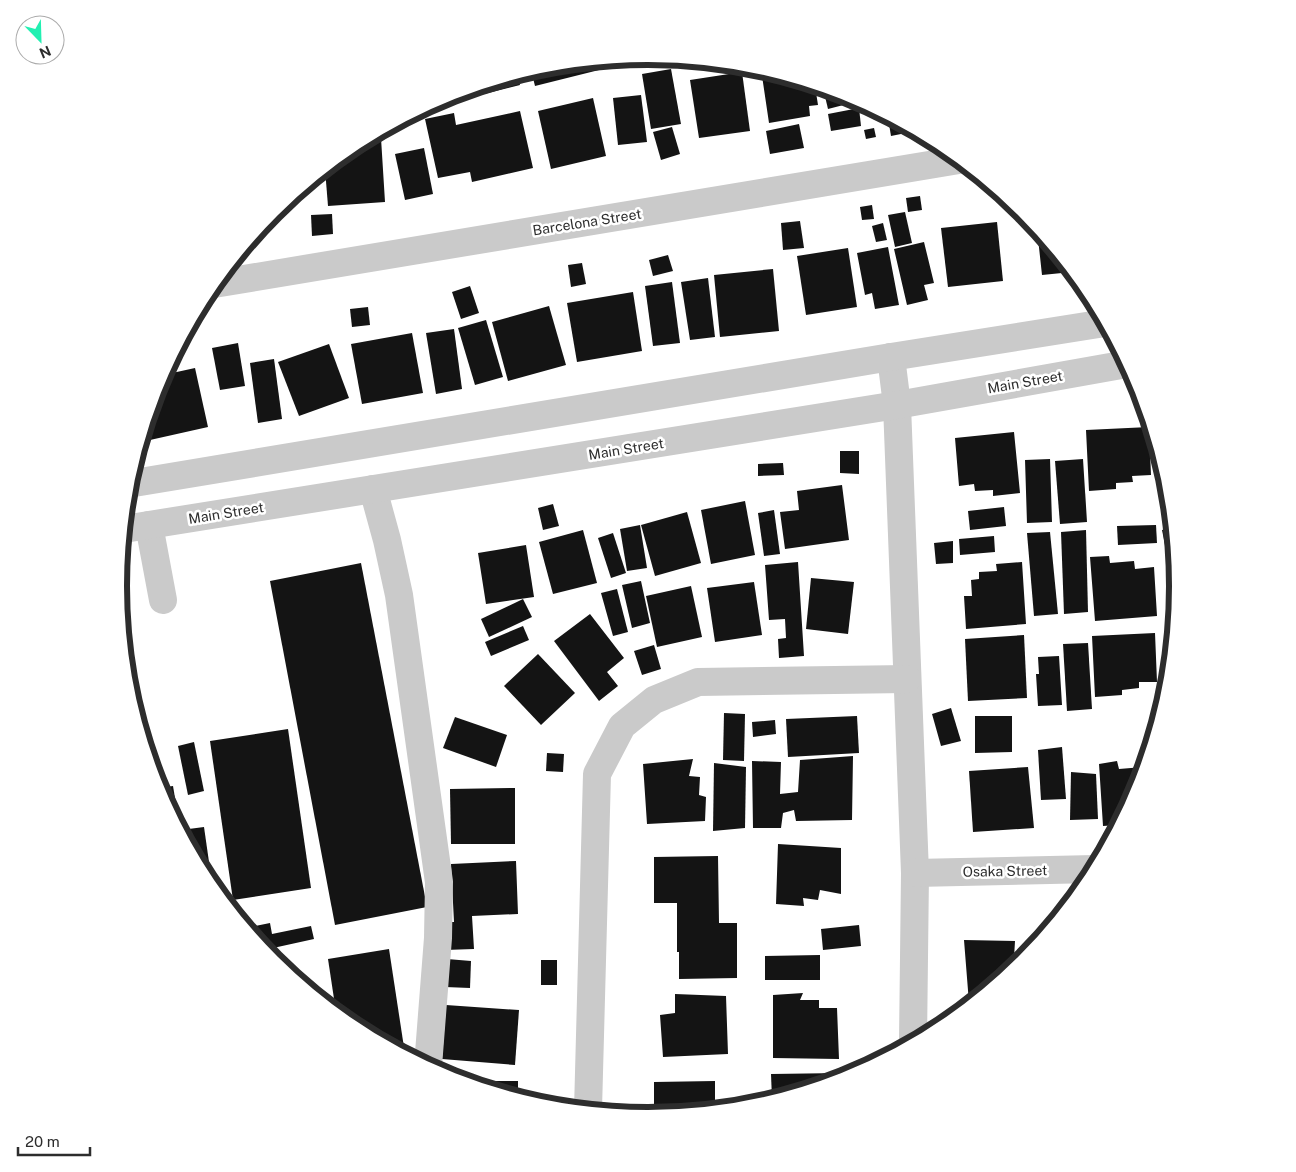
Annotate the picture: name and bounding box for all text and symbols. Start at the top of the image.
north arrow [15,15,65,65]
text: N [37,42,53,61]
street label: Barcelona Street [531,206,643,238]
street label: Main Street [986,368,1064,396]
street label: Main Street [587,435,665,463]
street label: Main Street [187,499,265,527]
street label: Osaka Street [962,862,1048,880]
scale bar [18,1124,90,1156]
text: 20 m [25,1133,60,1150]

